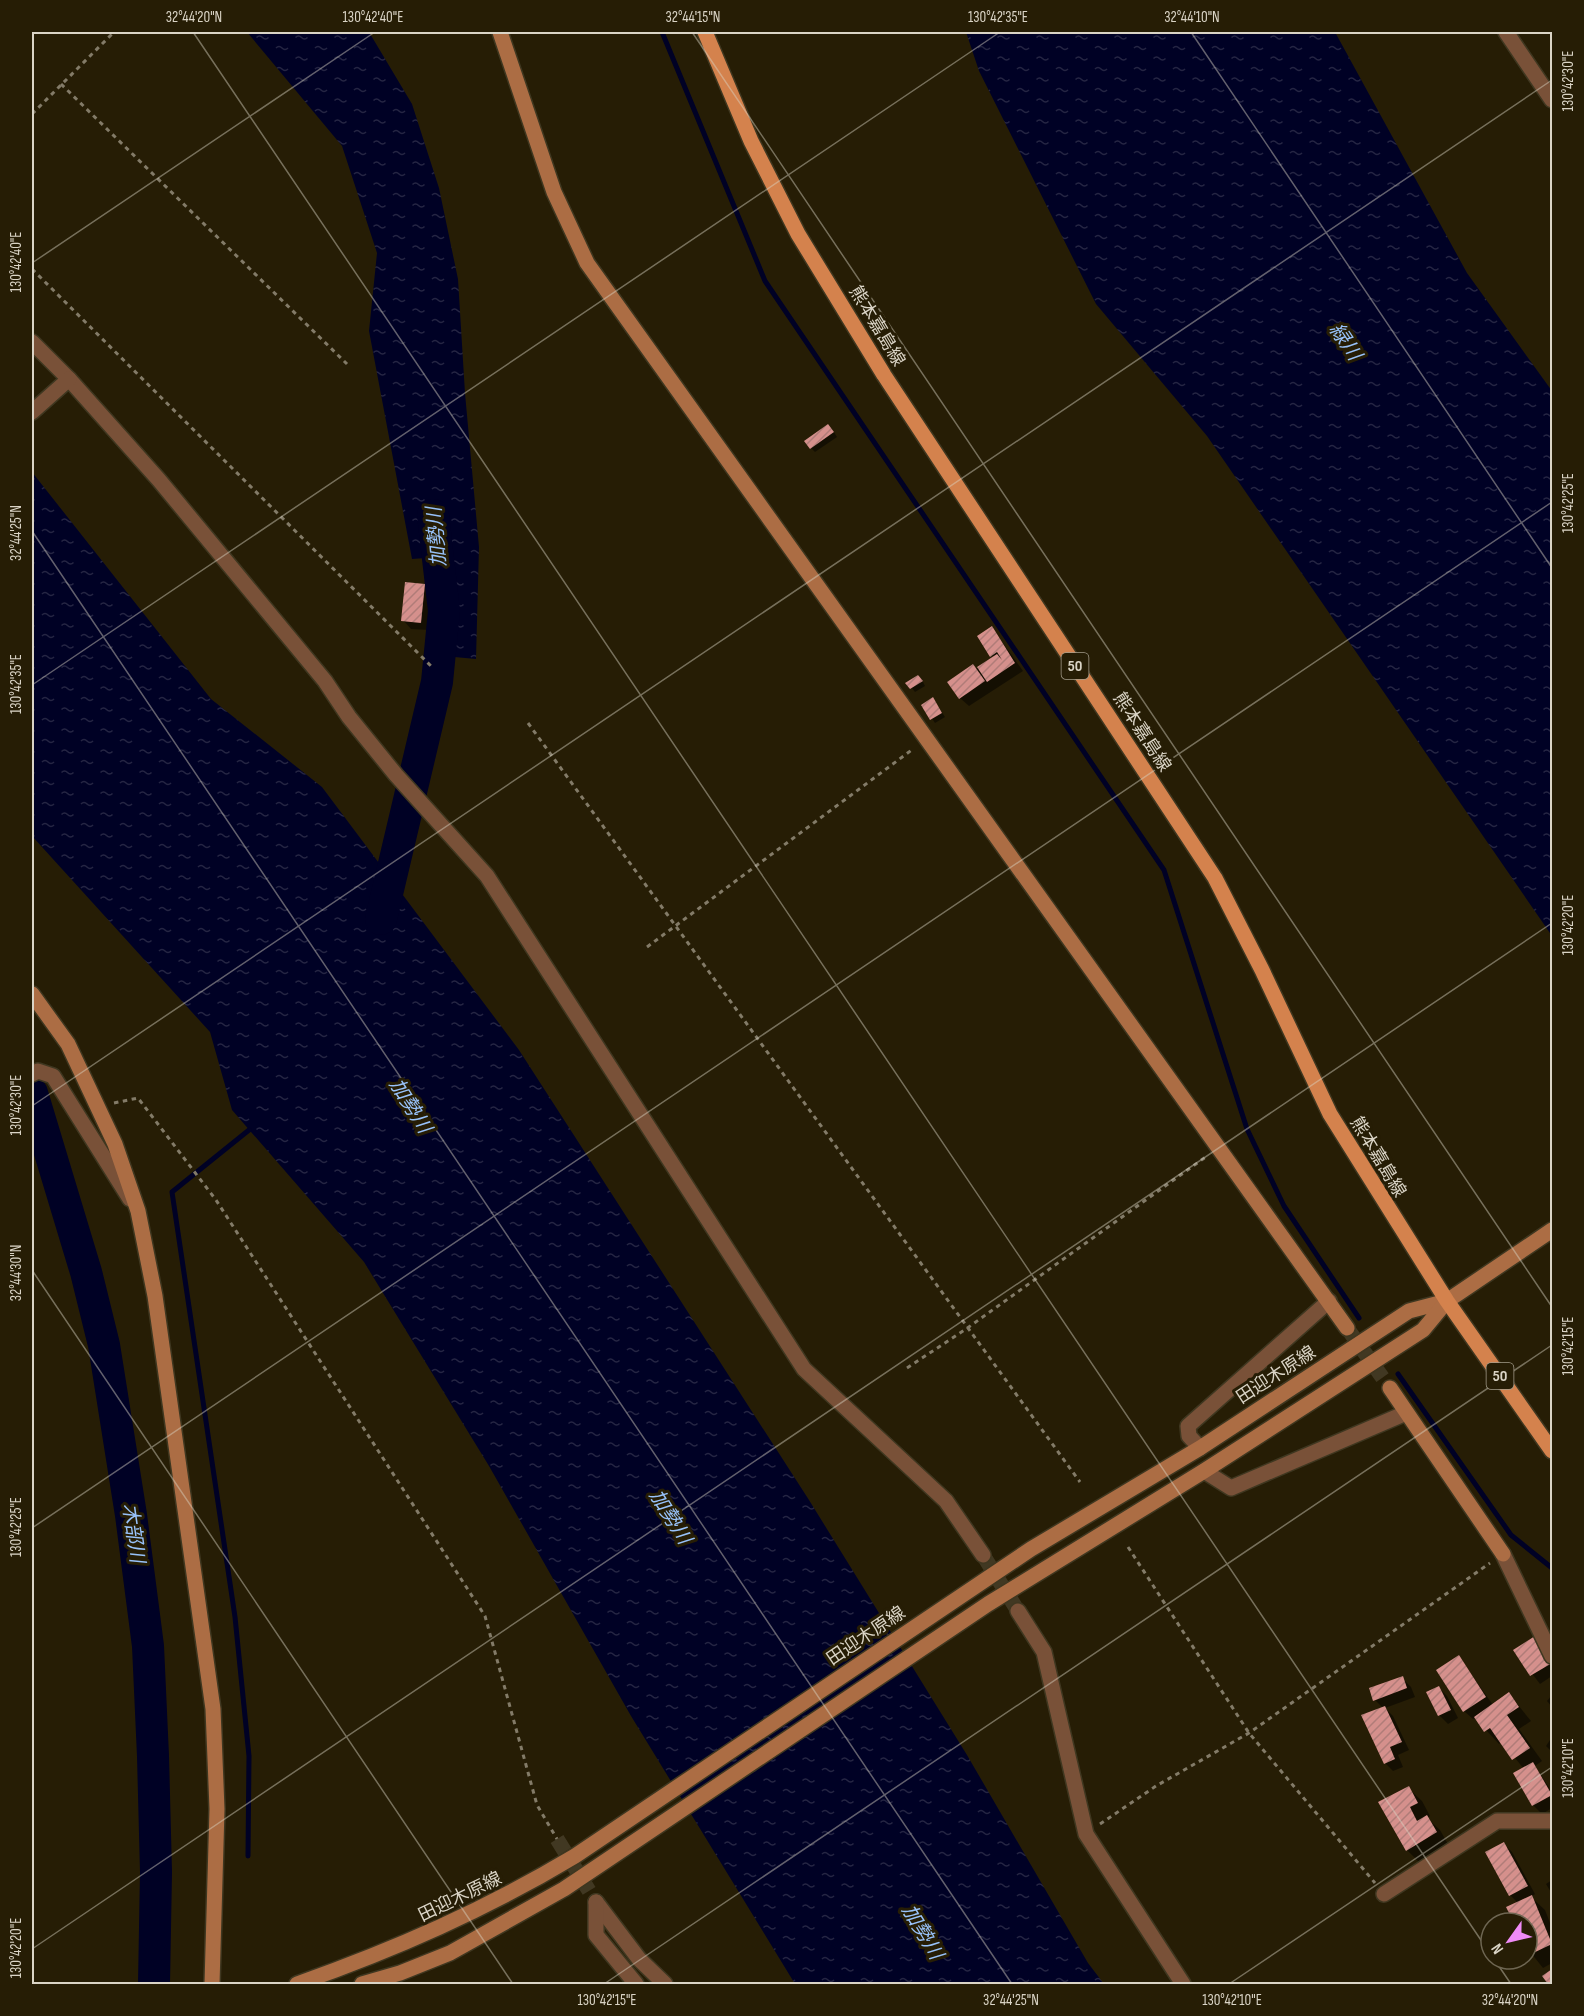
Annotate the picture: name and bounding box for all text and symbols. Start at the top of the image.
text: 32°44'20"N [166,8,222,27]
text: 130°42'40"E [343,8,403,27]
text: 32°44'15"N [666,8,720,27]
text: 130°42'35"E [968,8,1028,27]
text: 32°44'10"N [1164,8,1220,27]
text: 130°42'30"E [1559,51,1578,111]
text: 130°42'40"E [7,232,26,292]
street label: 熊本嘉島線 [845,282,909,370]
water label: 緑川 [1324,319,1367,367]
text: 130°42'25"E [1559,473,1578,533]
water label: 加勢川 [422,504,452,568]
text: 32°44'25"N [7,505,26,561]
road number: 50 [1062,653,1088,679]
text: 130°42'35"E [7,654,26,714]
street label: 熊本嘉島線 [1109,689,1175,775]
text: 130°42'20"E [1559,895,1578,955]
water label: 加勢川 [384,1074,437,1139]
text: 130°42'30"E [7,1075,26,1135]
street label: 熊本嘉島線 [1346,1113,1410,1201]
text: 32°44'30"N [7,1245,26,1301]
text: 130°42'15"E [1559,1316,1578,1376]
street label: 田迎木原線 [1233,1342,1319,1408]
road number: 50 [1486,1363,1514,1389]
water label: 加勢川 [644,1485,697,1550]
text: 130°42'25"E [7,1497,26,1557]
water label: 木部川 [117,1502,149,1566]
street label: 田迎木原線 [823,1602,909,1670]
text: 130°42'10"E [1559,1738,1578,1798]
street label: 田迎木原線 [415,1868,505,1926]
water label: 加勢川 [896,1900,949,1966]
north arrow [1479,1911,1539,1971]
text: 130°42'20"E [7,1918,26,1978]
text: N [1488,1940,1508,1957]
text: 130°42'15"E [577,1991,637,2010]
text: 32°44'25"N [983,1991,1039,2010]
text: 130°42'10"E [1202,1991,1262,2010]
text: 32°44'20"N [1482,1991,1538,2010]

